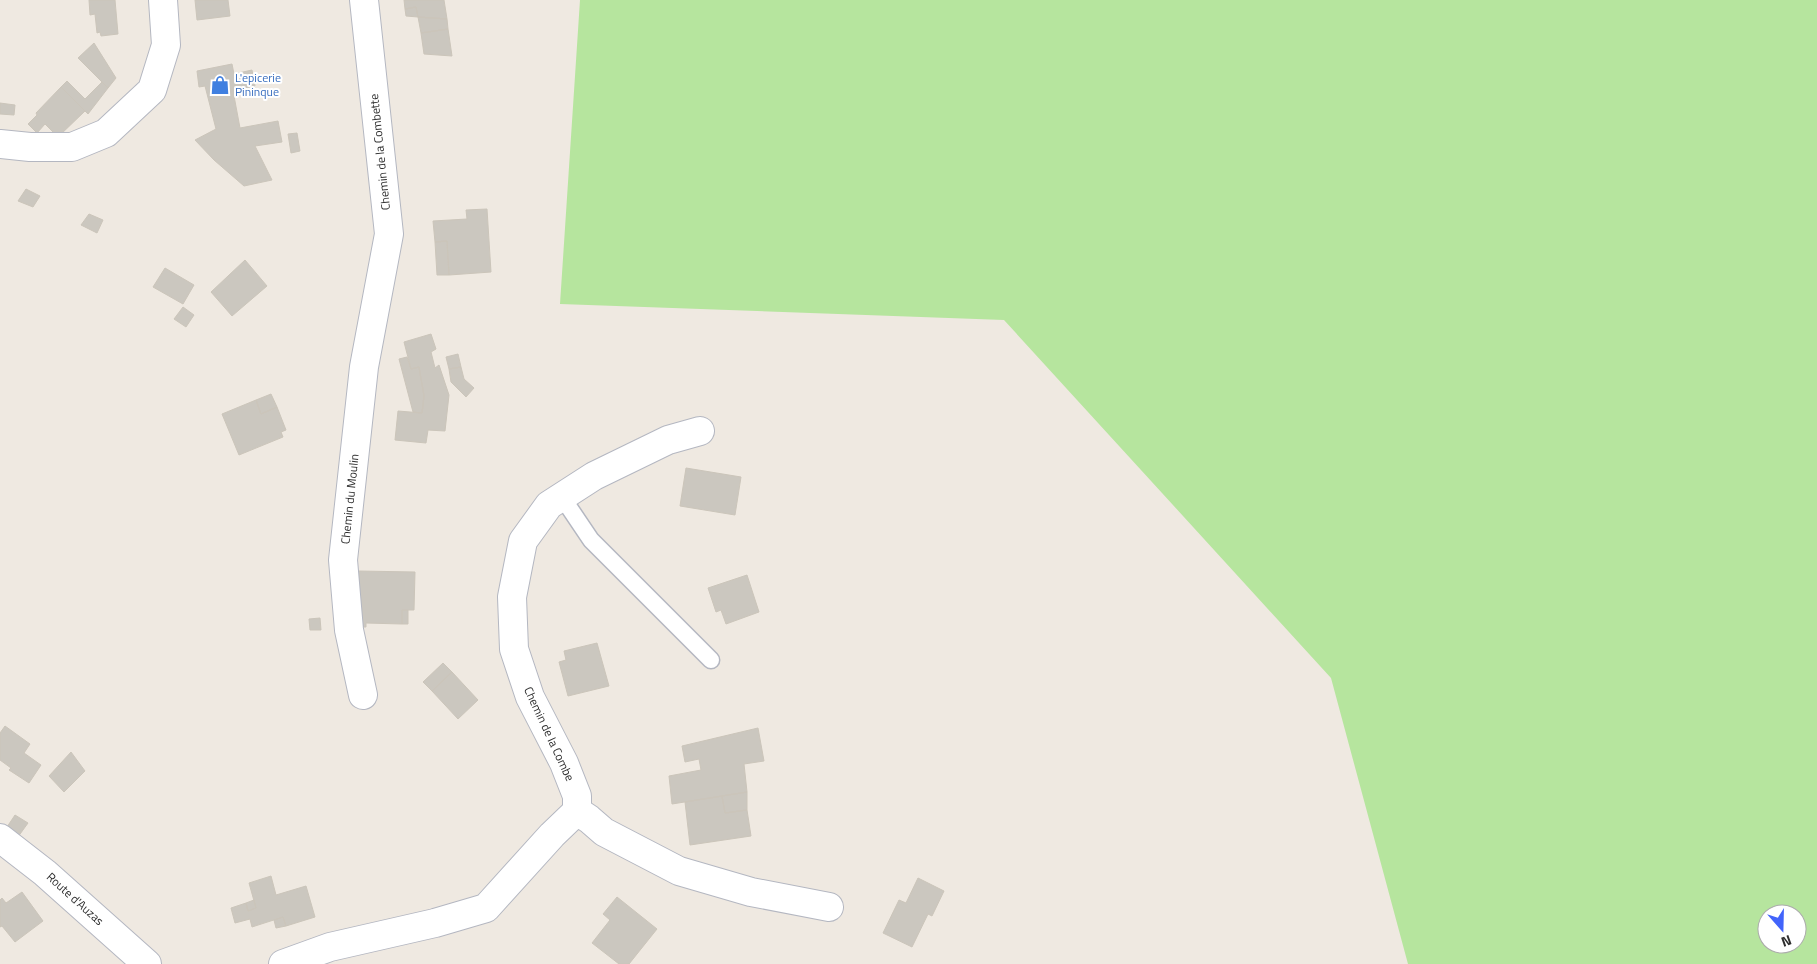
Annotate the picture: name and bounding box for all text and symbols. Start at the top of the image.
place label: L'epicerie Pininque [235,68,281,101]
shop icon: L'epicerie Pininque [209,74,231,96]
street label: Chemin de la Combette [364,93,395,211]
street label: Chemin du Moulin [335,453,364,545]
street label: Chemin de la Combe [519,683,580,784]
street label: Route d'Auzas [42,868,109,930]
north arrow [1757,904,1807,954]
text: N [1778,930,1795,953]

